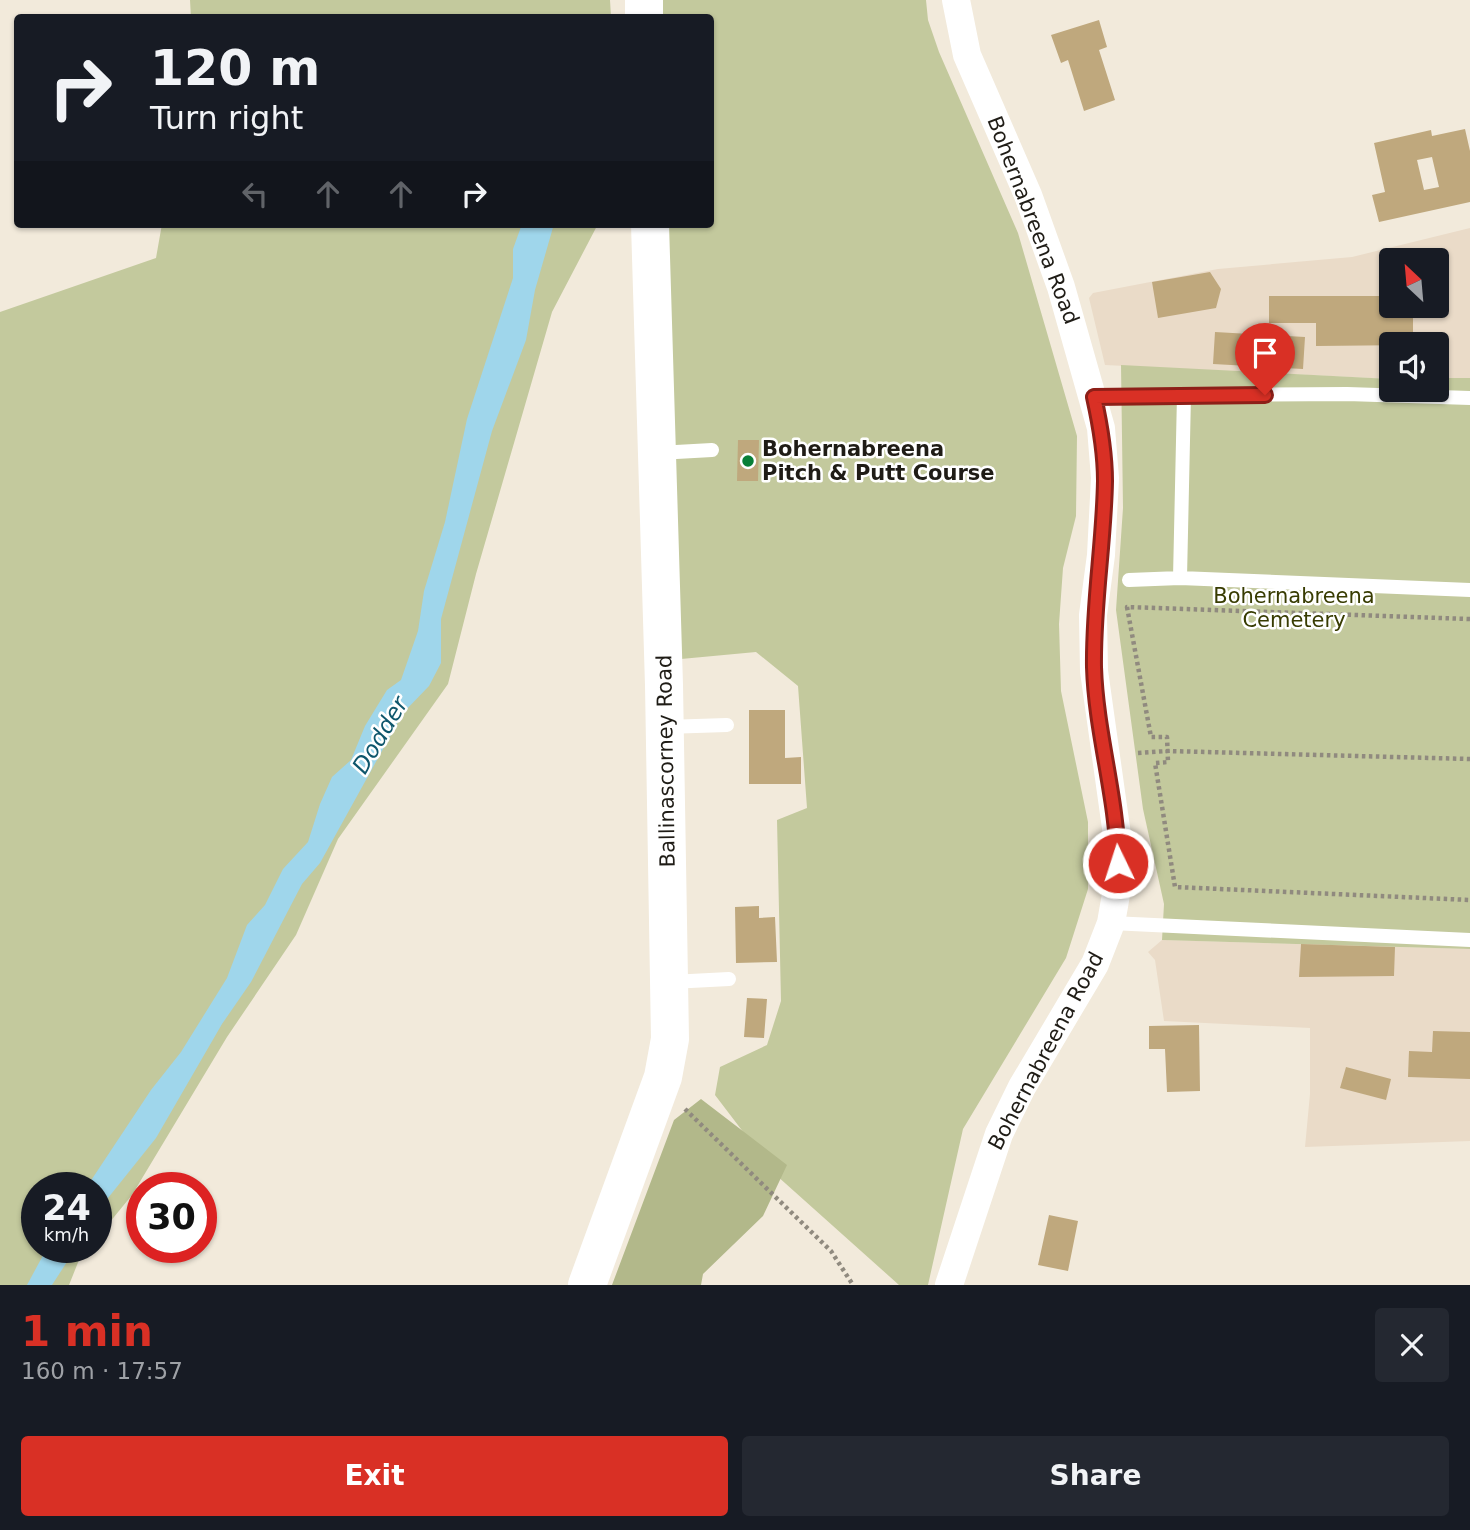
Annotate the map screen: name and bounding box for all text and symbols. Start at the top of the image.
text: 120 m [150,40,320,97]
icon: right [35,42,126,133]
text: Turn right [150,99,303,137]
street label: Bohernabreena Road [982,113,1084,327]
icon: left [236,175,274,213]
icon: ahead [309,175,347,213]
icon: ahead [382,175,420,213]
icon: right [455,175,493,213]
north arrow [1379,248,1449,318]
map controls [1379,248,1449,402]
pin [1235,323,1295,395]
button: sound [1379,332,1449,402]
icon: arrive [1246,334,1284,372]
place label: Bohernabreena Pitch & Putt Course [762,437,995,485]
marker: Bohernabreena Pitch & Putt Course [740,453,756,469]
park label: Bohernabreena Cemetery [1213,584,1375,632]
street label: Ballinascorney Road [652,655,680,867]
water label: Dodder [347,691,414,778]
position arrow [1081,826,1155,900]
street label: Bohernabreena Road [984,948,1108,1154]
speed limit sign: 30 [126,1172,217,1263]
text: 24 [42,1188,91,1228]
text: km/h [44,1224,89,1245]
text: 1 min [21,1307,153,1356]
button: close [1375,1308,1449,1382]
text: 160 m · 17:57 [21,1358,183,1384]
button: Exit [21,1436,728,1516]
button: Share [742,1436,1449,1516]

